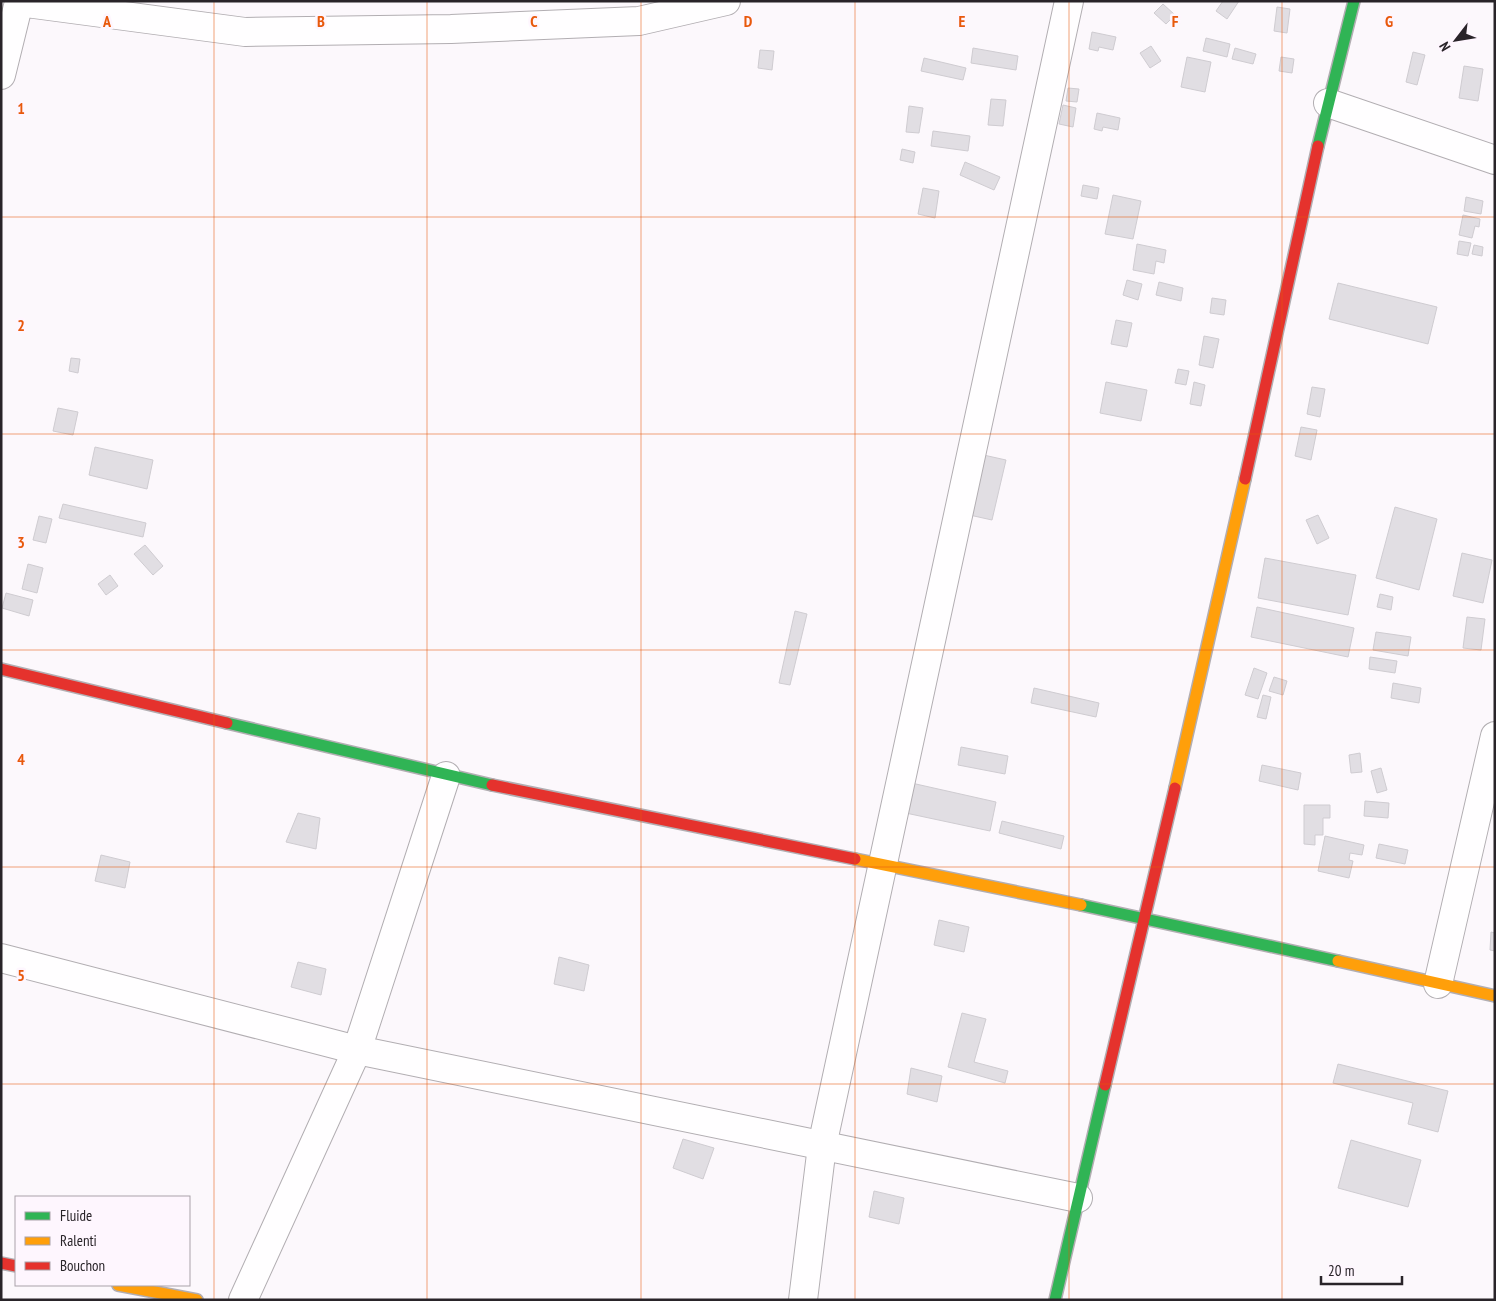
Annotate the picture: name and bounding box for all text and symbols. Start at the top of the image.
text: A [102,11,112,31]
text: B [317,11,325,31]
text: C [530,11,538,31]
text: D [744,11,753,31]
text: E [959,11,966,31]
text: F [1172,11,1179,31]
text: G [1385,11,1393,31]
north arrow [1431,15,1481,65]
text: N [1435,39,1455,55]
text: 1 [17,98,25,118]
text: 2 [17,315,25,335]
text: 3 [17,532,25,552]
text: 4 [17,749,25,769]
text: 5 [17,965,25,985]
legend [15,1196,190,1286]
text: Fluide [60,1206,92,1225]
text: Ralenti [60,1231,97,1250]
scale bar [1321,1254,1402,1286]
text: Bouchon [60,1256,105,1275]
text: 20 m [1328,1261,1354,1280]

